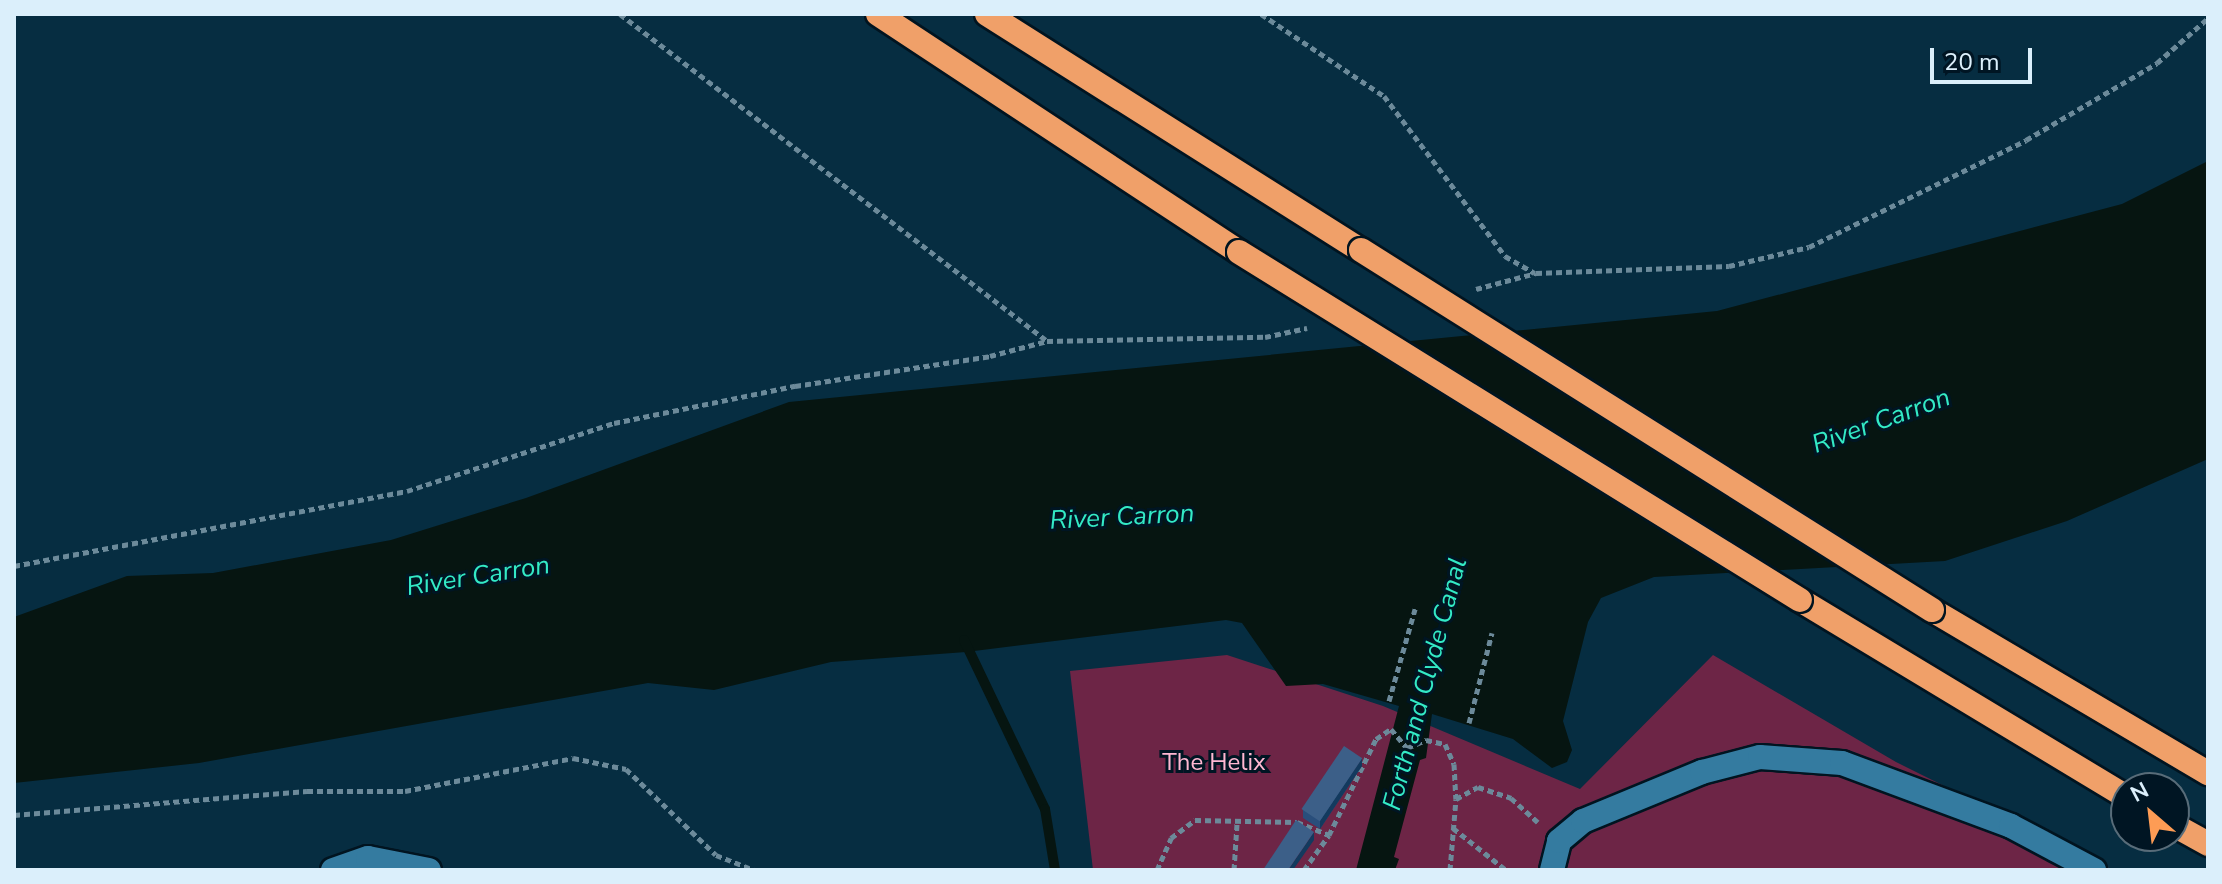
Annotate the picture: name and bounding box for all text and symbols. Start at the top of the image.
scale bar [1934,32,2036,82]
text: 20 m [1944,46,2000,78]
water label: River Carron [1808,382,1954,460]
water label: River Carron [1049,498,1195,536]
water label: River Carron [404,549,552,603]
water label: Forth and Clyde Canal [1376,554,1474,814]
park label: The Helix [1162,749,1266,777]
north arrow [2110,772,2190,852]
text: N [2125,775,2154,810]

